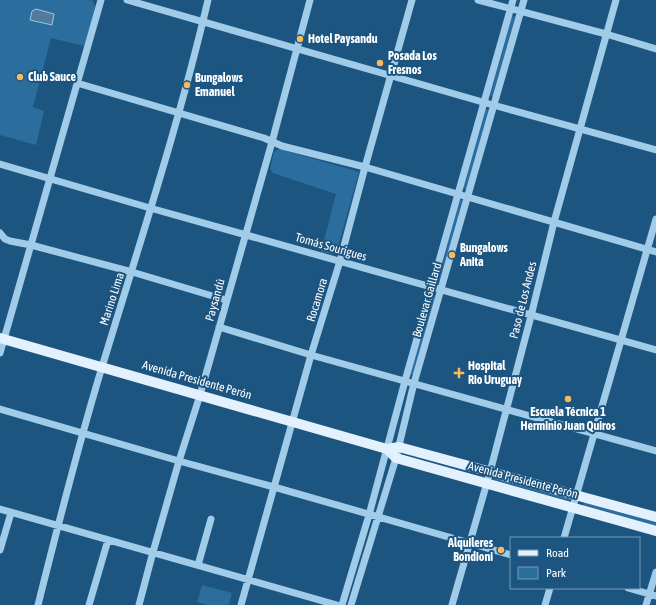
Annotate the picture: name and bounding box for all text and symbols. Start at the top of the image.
place label: Hotel Paysandu [308,32,378,46]
marker: Hotel Paysandu [295,34,305,44]
place label: Posada Los Fresnos [388,49,437,77]
marker: Posada Los Fresnos [375,58,385,68]
place label: Club Sauce [28,70,77,84]
place label: Bungalows Emanuel [195,71,244,99]
marker: Club Sauce [15,72,25,82]
marker: Bungalows Emanuel [182,80,192,90]
street label: Tomás Sourigues [294,230,368,264]
place label: Bungalows Anita [459,241,509,269]
marker: Bungalows Anita [447,250,457,260]
street label: Paso de Los Andes [507,260,539,340]
street label: Boulevar Gaillard [410,261,444,339]
street label: Marino Lima [97,271,127,327]
street label: Paysandú [202,277,228,323]
street label: Rocamora [304,277,330,323]
street label: Avenida Presidente Perón [141,358,253,402]
place label: Hospital Rio Uruguay [468,359,522,387]
marker: Hospital Rio Uruguay [453,367,465,379]
marker: Escuela Técnica 1 Herminio Juan Quiros [563,394,573,404]
place label: Escuela Técnica 1 Herminio Juan Quiros [521,405,616,433]
street label: Avenida Presidente Perón [467,459,579,501]
place label: Alquileres Bondioni [447,536,494,564]
legend [510,537,640,589]
marker: Alquileres Bondioni [496,545,506,555]
text: Road [546,546,569,560]
text: Park [546,566,567,580]

